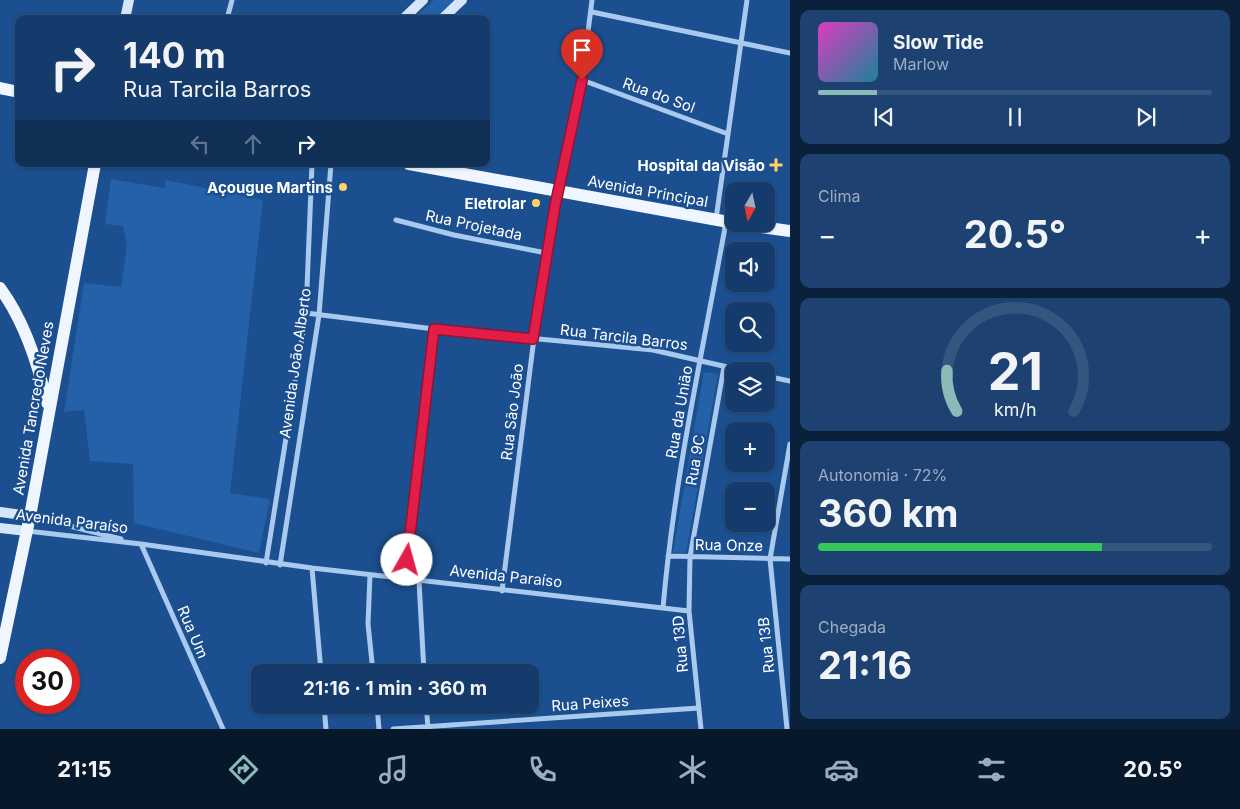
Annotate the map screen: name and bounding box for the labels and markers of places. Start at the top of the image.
pin [561,29,603,80]
place label: Hospital da Visão [637,156,765,175]
marker: Hospital da Visão [769,158,783,172]
place label: Açougue Martins [207,178,333,197]
marker: Açougue Martins [337,181,349,193]
place label: Eletrolar [465,194,526,213]
marker: Eletrolar [530,197,542,209]

